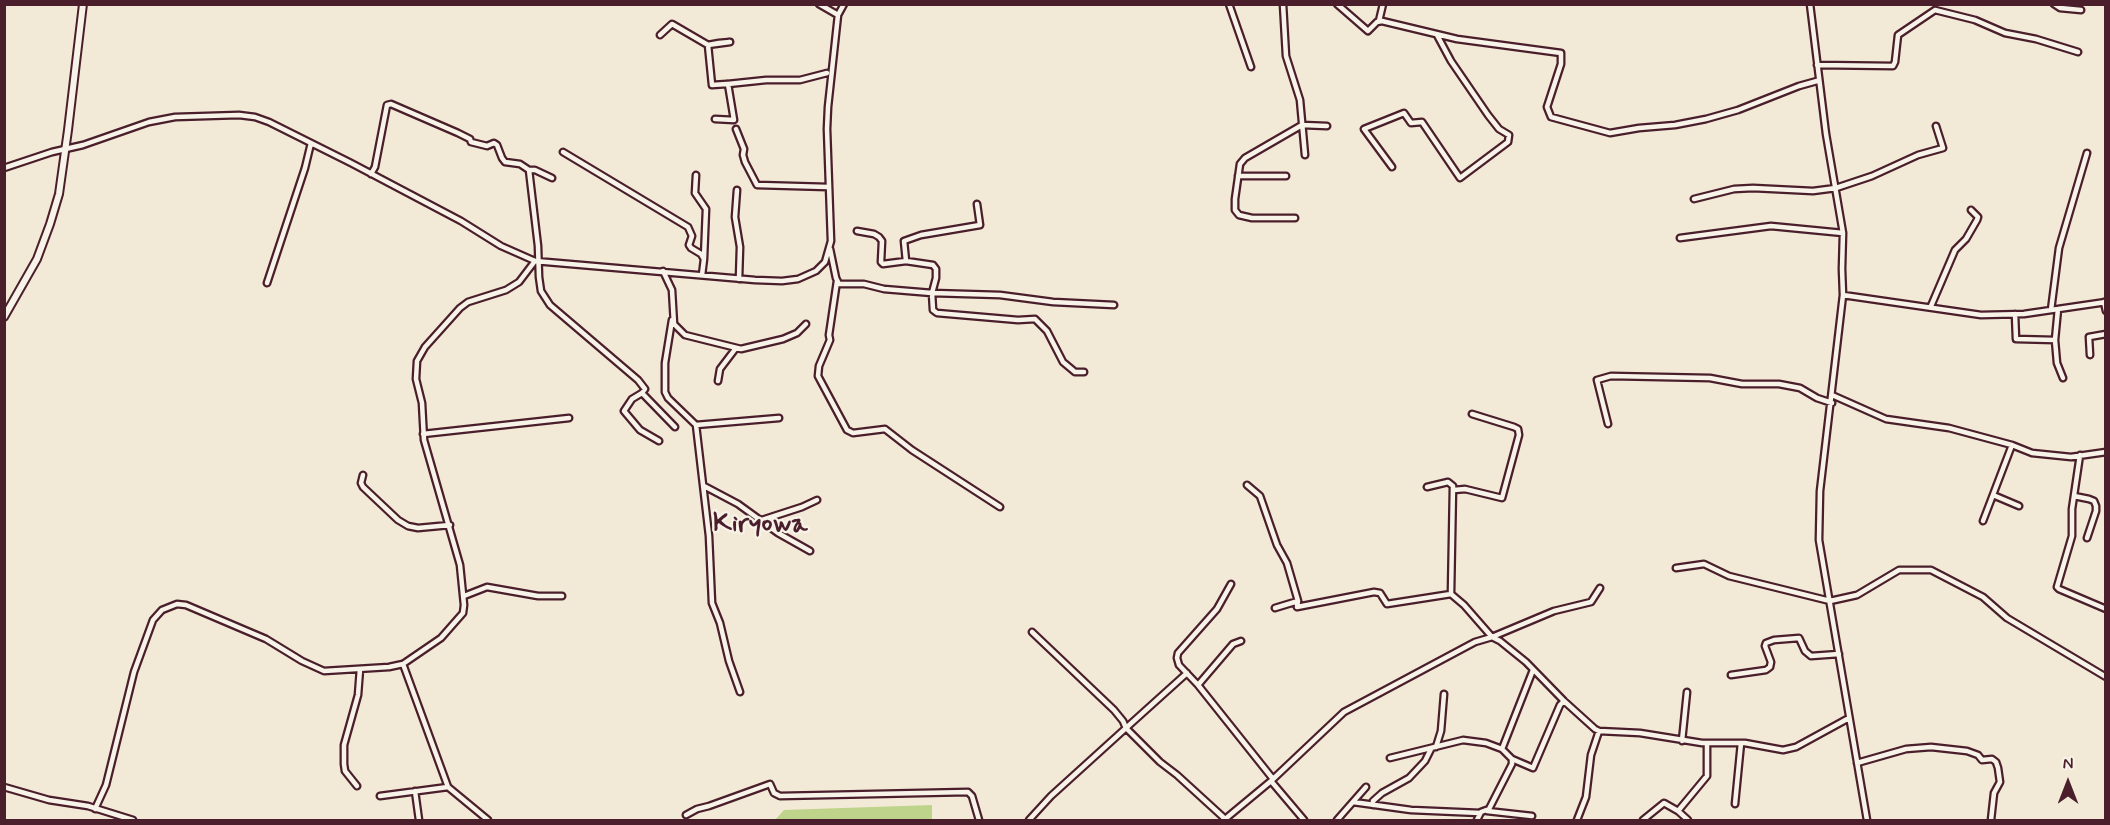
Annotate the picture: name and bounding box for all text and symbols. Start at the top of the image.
district label: Kiryowa [713,509,807,541]
north arrow [2038,753,2098,813]
text: N [2063,754,2073,775]

